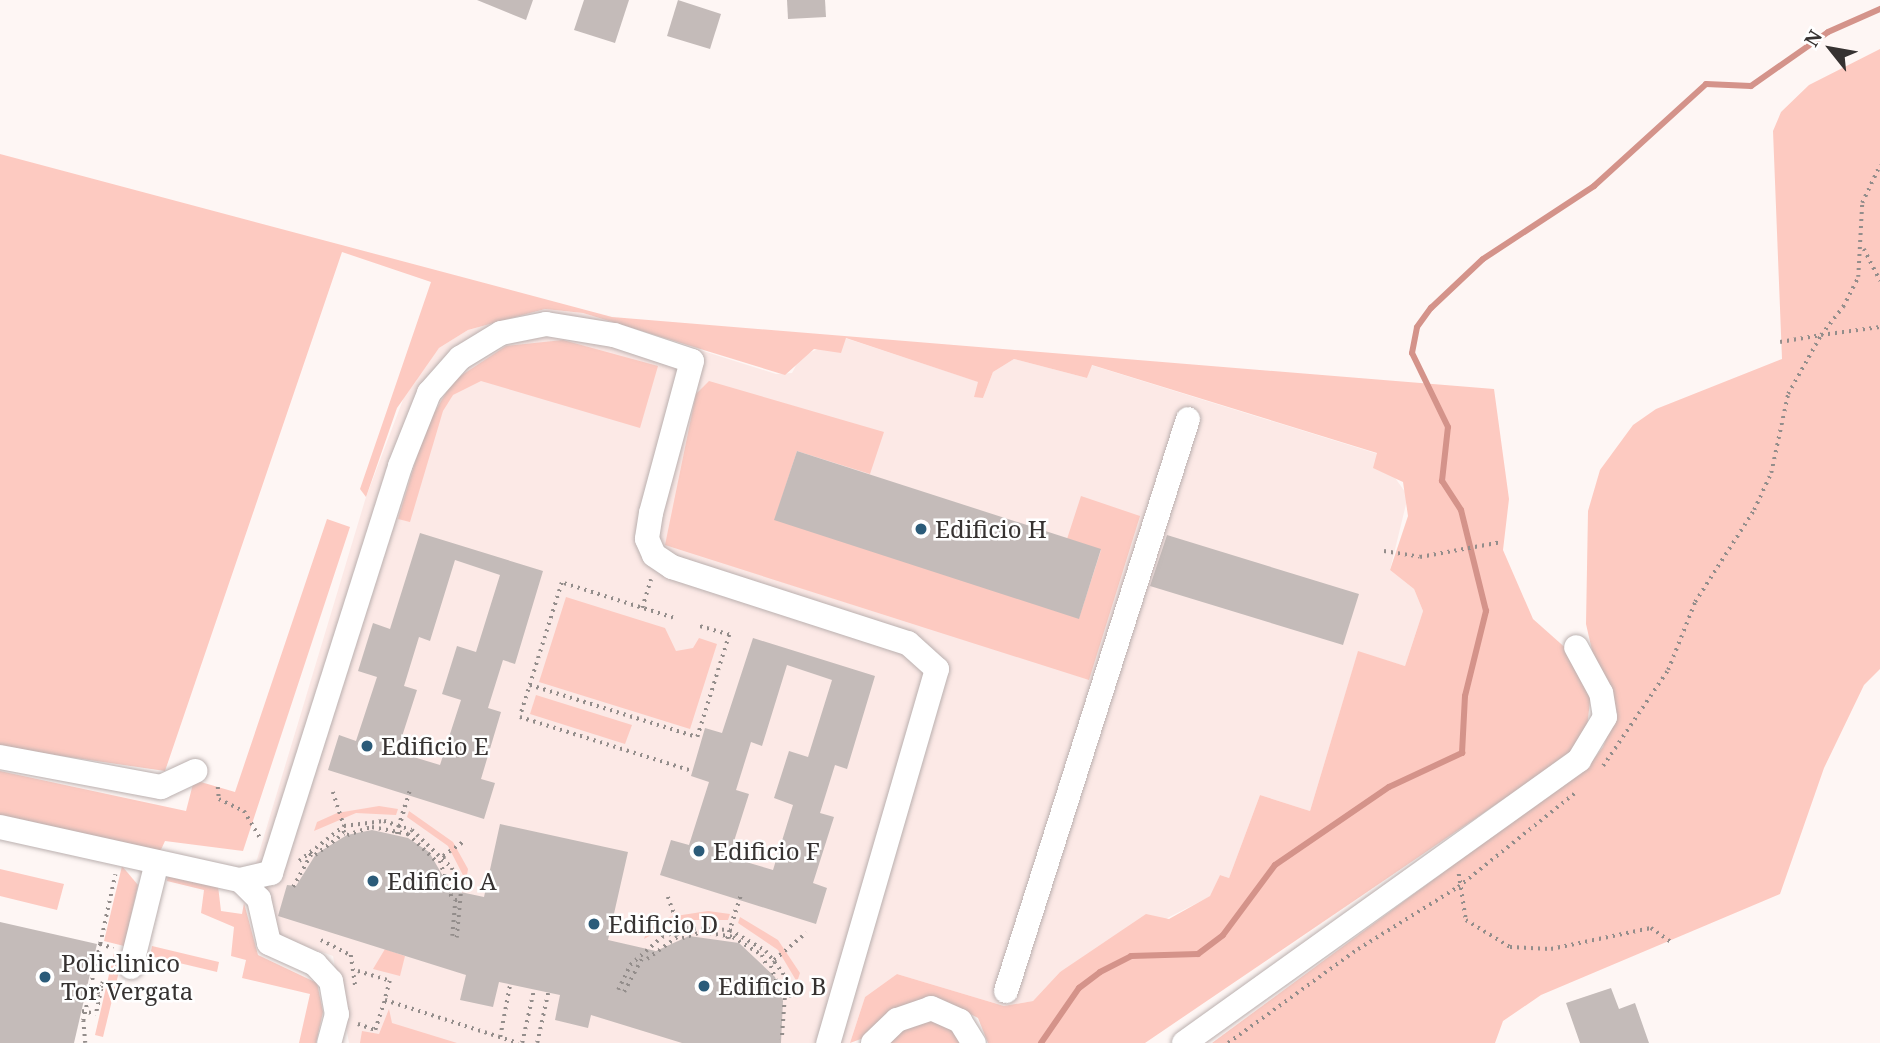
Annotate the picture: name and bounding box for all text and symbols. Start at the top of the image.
north arrow [1796,14,1866,84]
text: N [1798,25,1828,51]
place label: Edificio H [935,515,1047,543]
marker: Edificio H [913,521,929,537]
place label: Edificio E [381,732,489,760]
marker: Edificio E [359,738,375,754]
place label: Edificio F [713,837,820,865]
marker: Edificio F [691,843,707,859]
place label: Edificio A [387,867,497,895]
marker: Edificio A [365,873,381,889]
place label: Edificio D [608,910,718,938]
marker: Edificio D [586,916,602,932]
place label: Policlinico Tor Vergata [61,949,193,1005]
marker: Policlinico Tor Vergata [35,967,55,987]
place label: Edificio B [718,972,827,1000]
marker: Edificio B [696,978,712,994]

